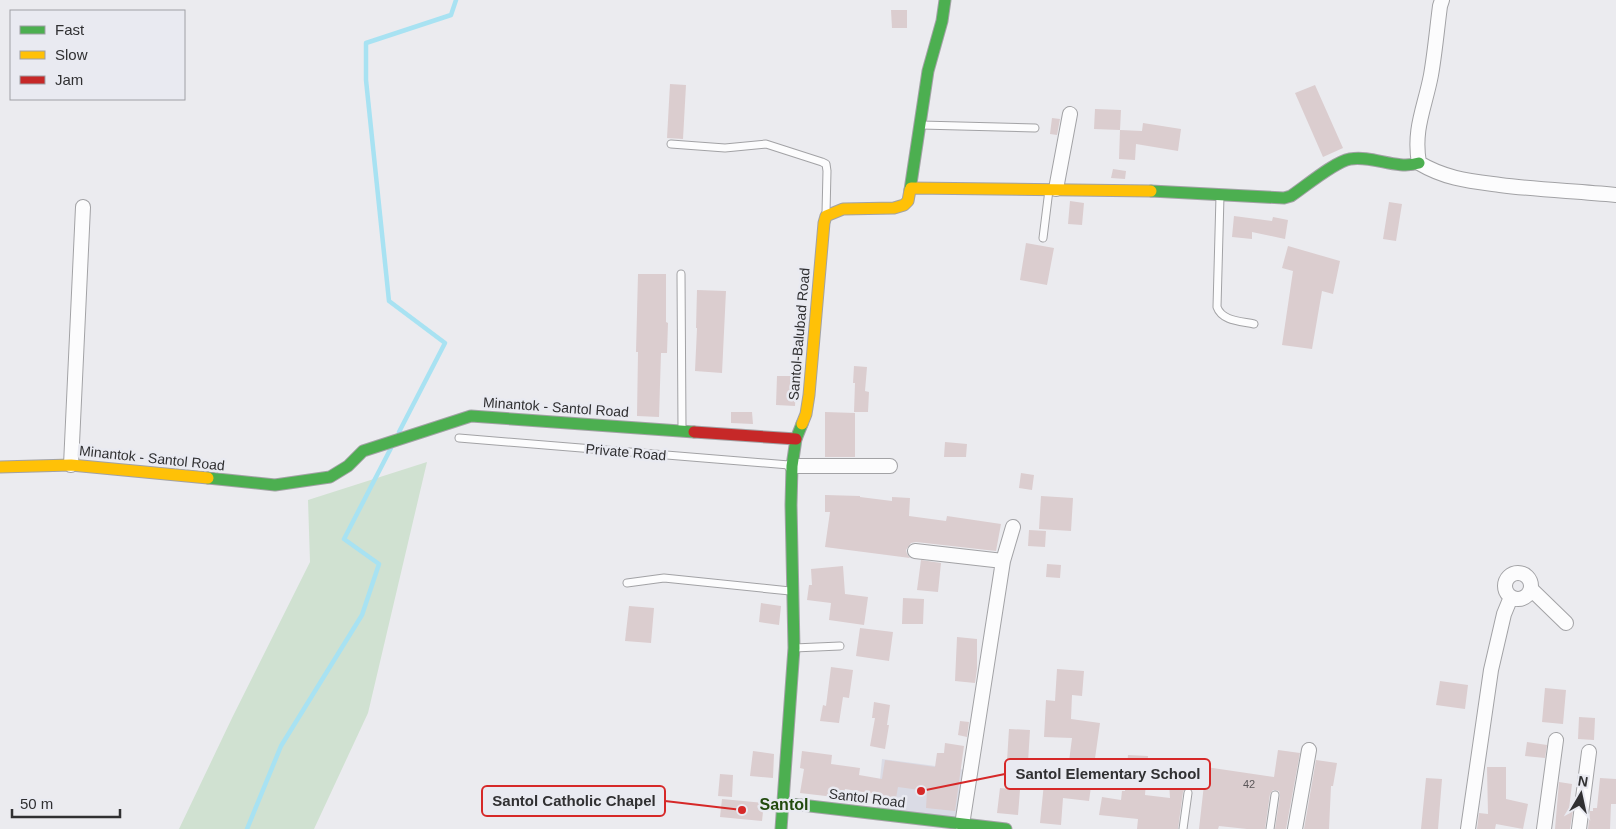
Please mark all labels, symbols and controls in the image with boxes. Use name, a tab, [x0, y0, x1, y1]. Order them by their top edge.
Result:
legend	[10, 10, 185, 100]
text: Fast	[55, 21, 85, 38]
text: Slow	[55, 46, 88, 63]
text: Jam	[55, 71, 83, 88]
street label: Santol-Balubad Road	[785, 267, 813, 401]
street label: Minantok - Santol Road	[482, 394, 630, 420]
street label: Private Road	[585, 441, 667, 463]
street label: Minantok - Santol Road	[78, 442, 226, 474]
callout: Santol Elementary School	[1005, 759, 1210, 789]
text: Santol Elementary School	[1015, 765, 1201, 782]
north arrow	[1556, 769, 1606, 819]
text: N	[1577, 772, 1589, 790]
house number: 42	[1243, 778, 1255, 790]
street label: Santol Road	[828, 785, 906, 811]
scale bar	[12, 786, 120, 818]
callout: Santol Catholic Chapel	[482, 786, 665, 816]
text: Santol Catholic Chapel	[492, 792, 656, 809]
text: 50 m	[20, 795, 53, 812]
district label: Santol	[760, 796, 808, 813]

